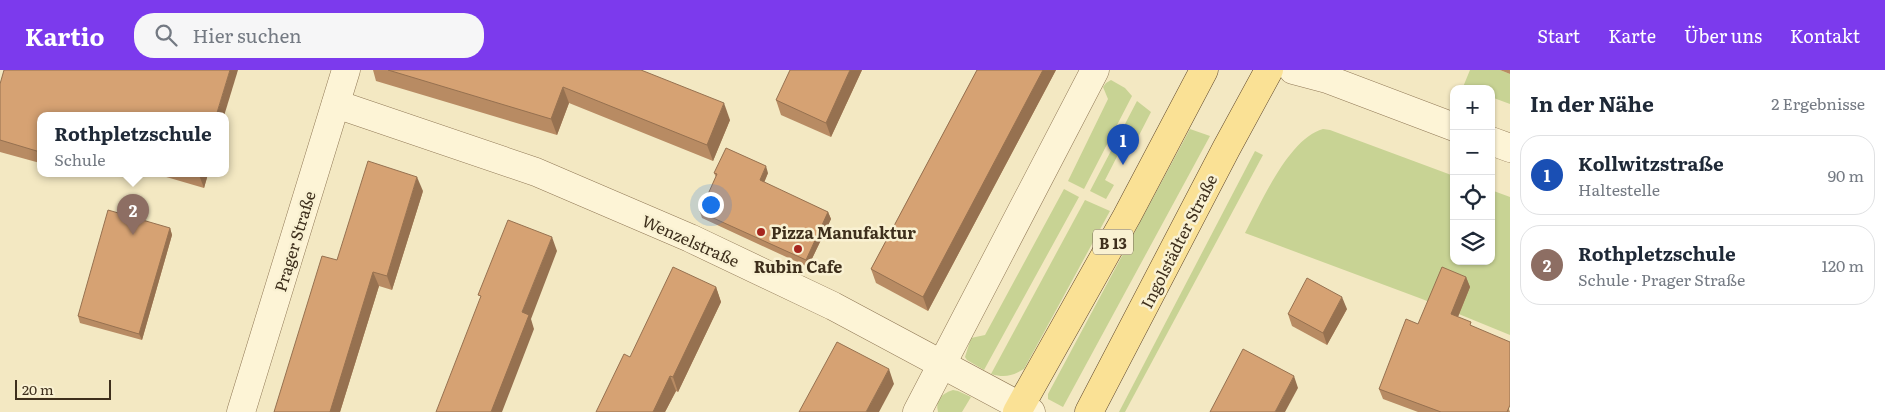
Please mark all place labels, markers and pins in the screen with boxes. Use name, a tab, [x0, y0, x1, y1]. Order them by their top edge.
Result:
pin: 1	[1107, 124, 1139, 165]
pin: 2	[117, 194, 149, 235]
place label: Pizza Manufaktur	[771, 220, 916, 244]
marker: Pizza Manufaktur	[755, 226, 767, 238]
marker: Rubin Cafe	[792, 243, 804, 255]
place label: Rubin Cafe	[754, 254, 842, 278]

